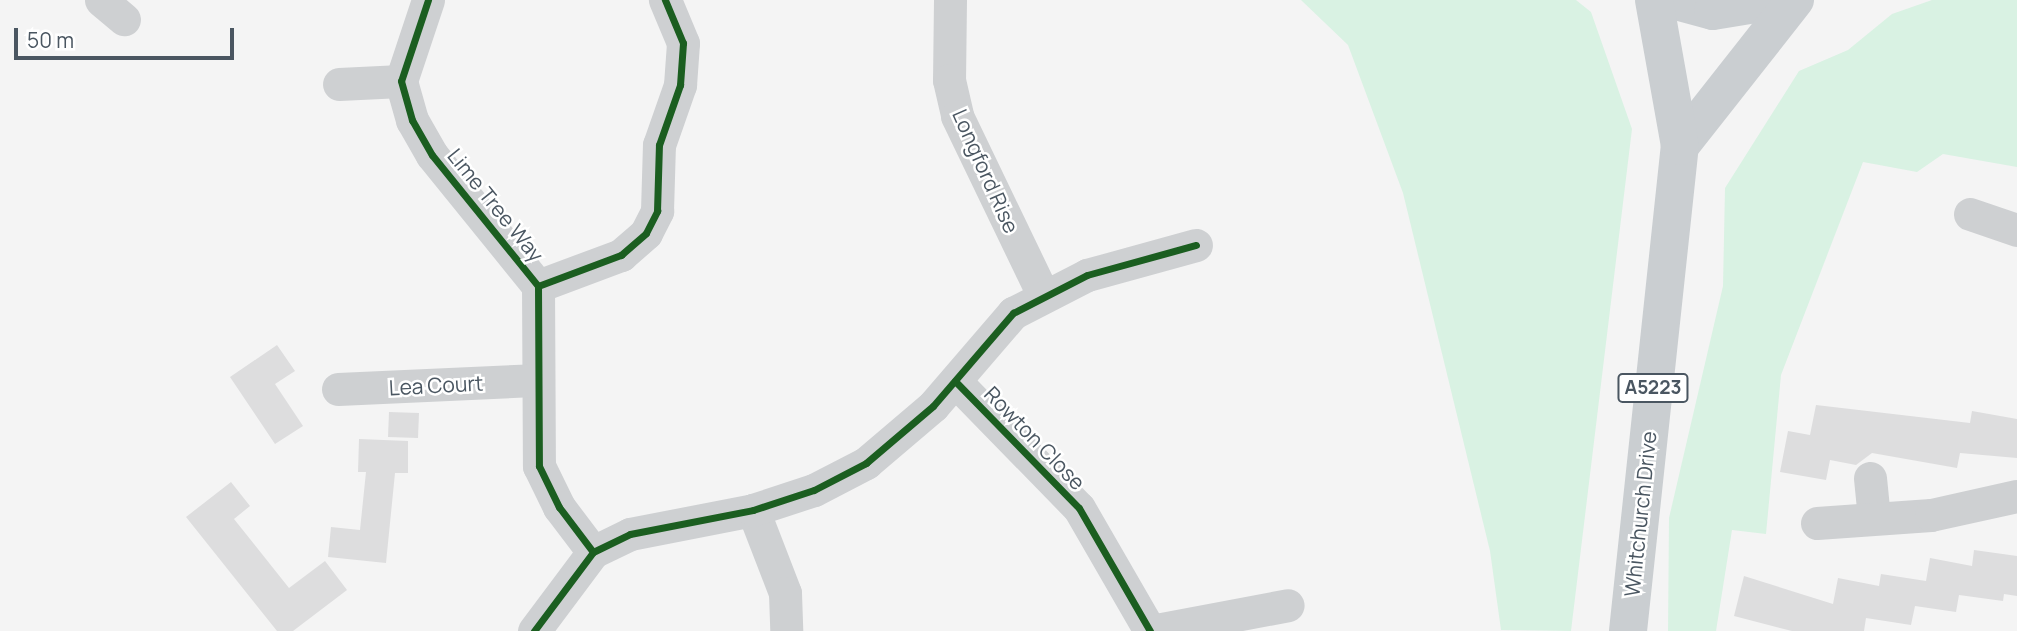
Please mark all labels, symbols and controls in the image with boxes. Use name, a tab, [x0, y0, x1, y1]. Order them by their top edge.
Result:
scale bar	[18, 14, 238, 58]
text: 50 m	[27, 26, 74, 54]
street label: Longford Rise	[947, 105, 1025, 237]
street label: Lime Tree Way	[443, 143, 549, 267]
street label: Lea Court	[388, 370, 484, 400]
road number: A5223	[1616, 372, 1690, 404]
street label: Rowton Close	[979, 381, 1091, 495]
street label: Whitchurch Drive	[1619, 430, 1661, 598]

